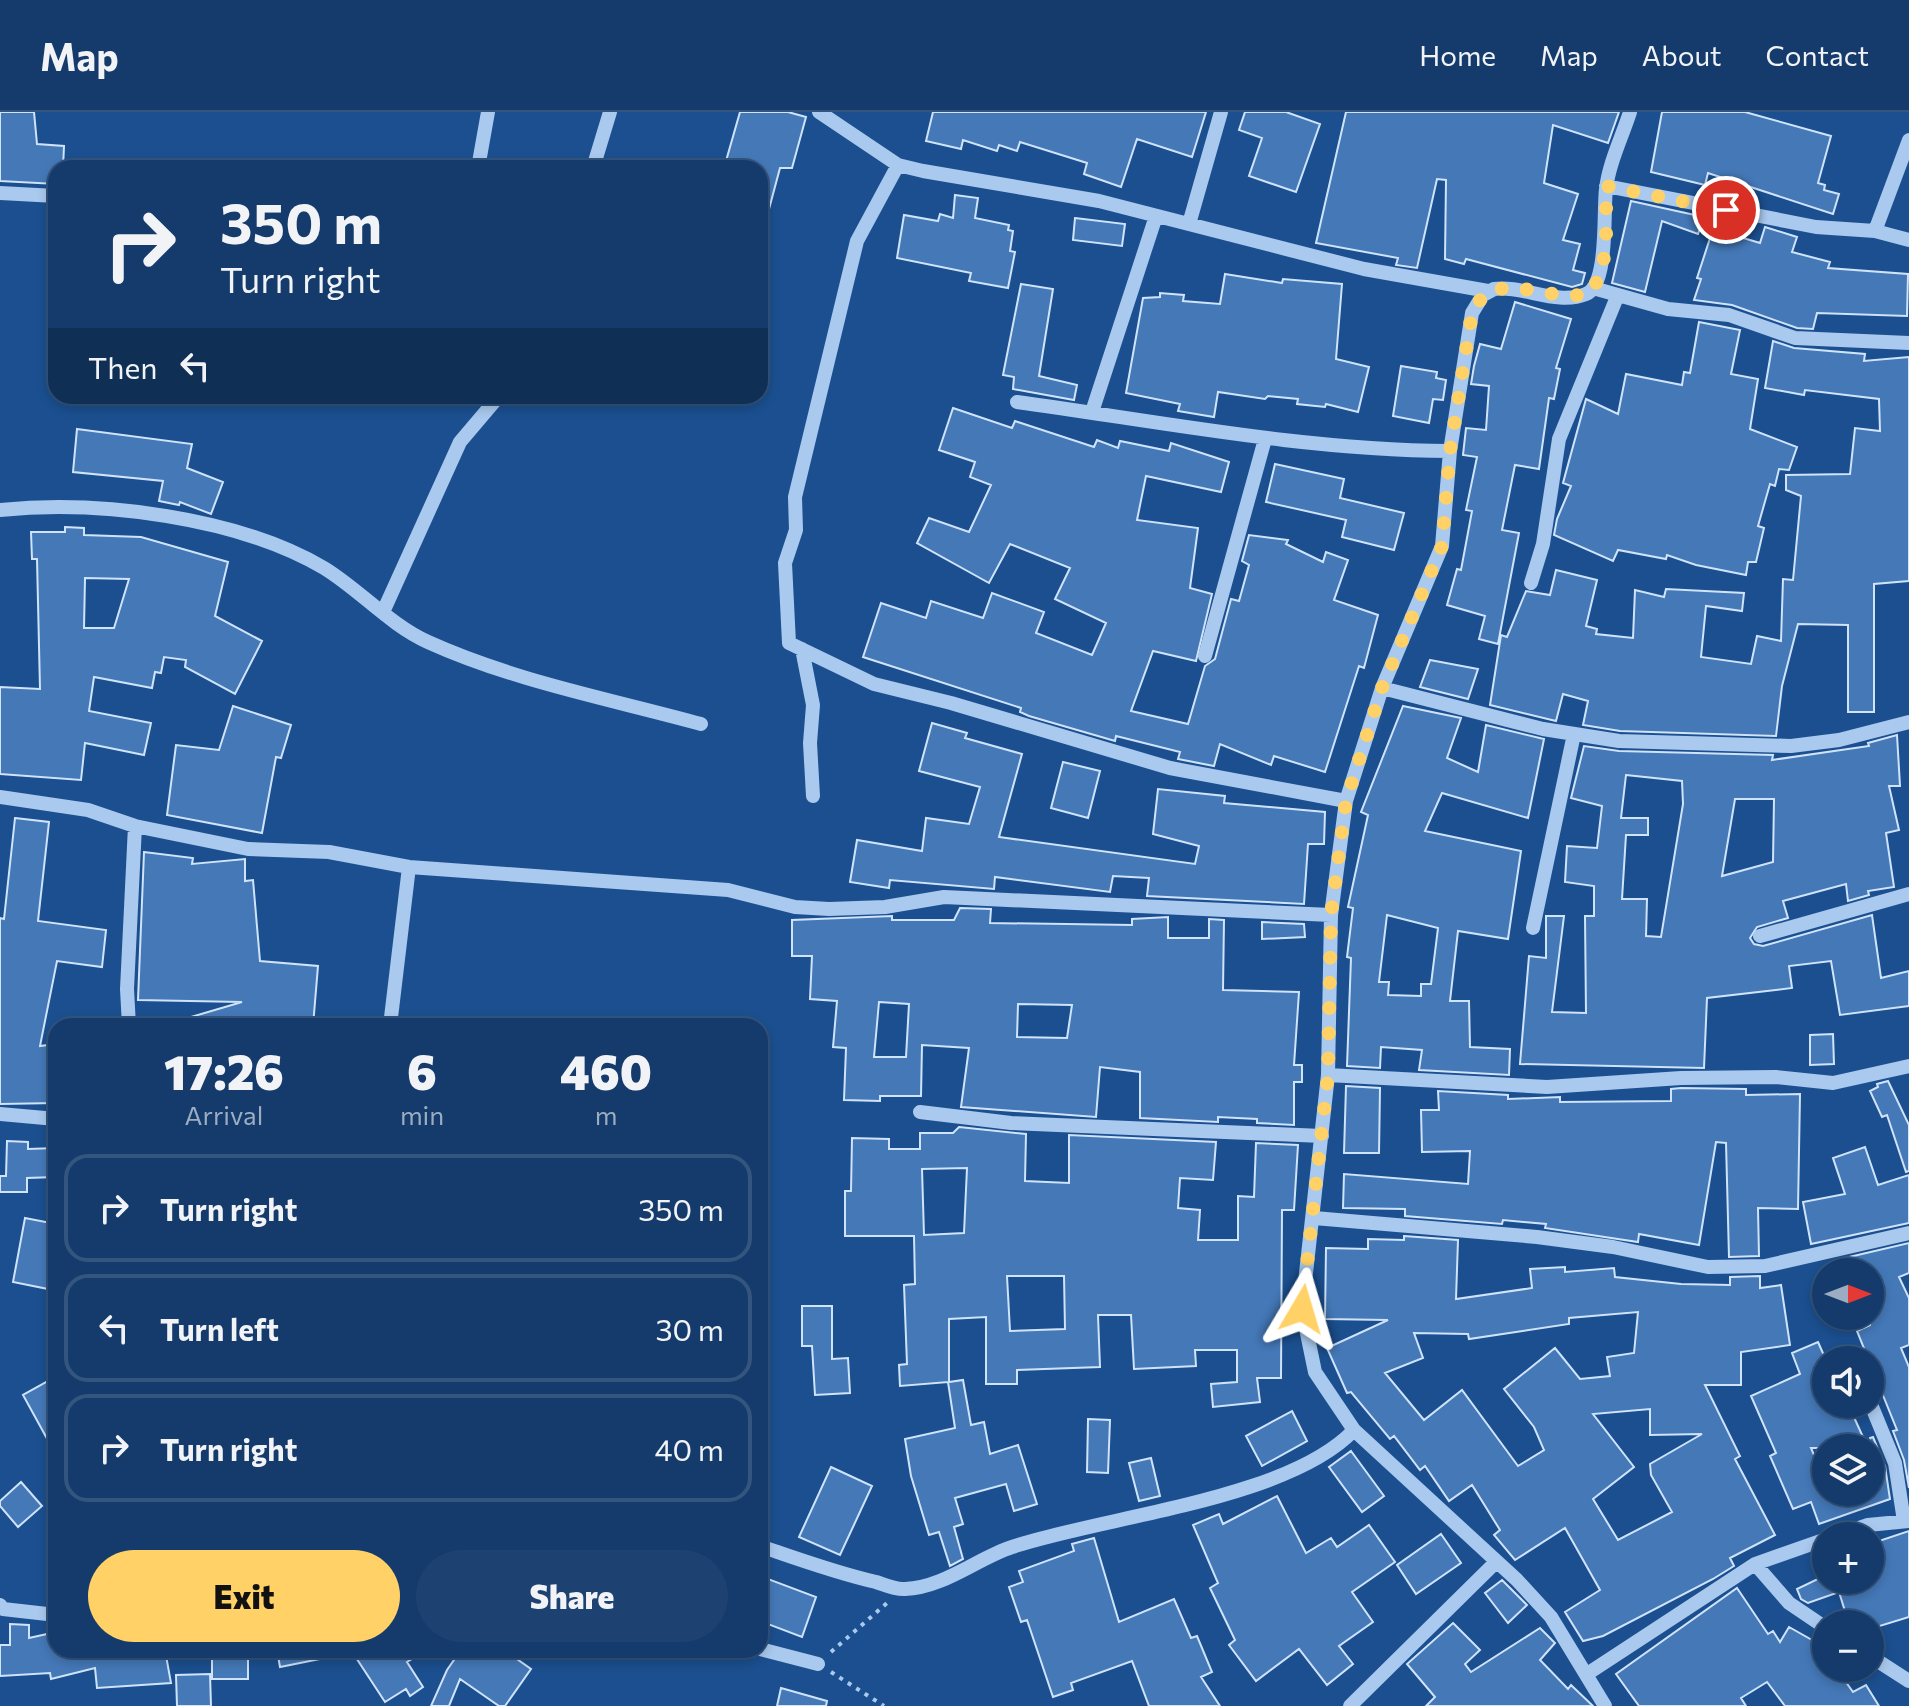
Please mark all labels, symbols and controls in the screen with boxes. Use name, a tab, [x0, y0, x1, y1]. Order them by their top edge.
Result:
text: Map	[40, 32, 119, 79]
text: Home	[1419, 38, 1496, 72]
text: Map	[1540, 38, 1598, 72]
text: About	[1642, 38, 1722, 72]
text: Contact	[1766, 38, 1869, 72]
pin	[1692, 176, 1760, 244]
text: 350 m	[220, 187, 382, 256]
icon: arrive	[1704, 188, 1748, 232]
icon: right	[88, 192, 192, 296]
text: Turn right	[220, 256, 381, 300]
icon: left	[173, 344, 217, 388]
text: Then	[88, 348, 157, 385]
text: 17:26	[164, 1041, 284, 1100]
text: 6	[407, 1041, 437, 1100]
text: 460	[560, 1041, 652, 1100]
text: Arrival	[185, 1099, 263, 1130]
text: min	[400, 1099, 444, 1130]
text: m	[595, 1099, 617, 1130]
icon: right	[92, 1186, 136, 1230]
text: Turn right	[160, 1190, 297, 1227]
text: 350 m	[638, 1190, 724, 1227]
north arrow	[1812, 1258, 1884, 1330]
map controls	[1812, 1258, 1884, 1682]
position arrow	[1260, 1267, 1344, 1351]
icon: left	[92, 1306, 136, 1350]
text: Turn left	[160, 1310, 279, 1347]
text: 30 m	[655, 1310, 724, 1347]
button: sound	[1812, 1346, 1884, 1418]
icon: right	[92, 1426, 136, 1470]
text: Turn right	[160, 1430, 297, 1467]
text: 40 m	[655, 1430, 724, 1467]
button: layers	[1812, 1434, 1884, 1506]
button: +	[1812, 1522, 1884, 1594]
button: Exit	[88, 1550, 400, 1642]
button: Share	[416, 1550, 728, 1642]
button: −	[1812, 1610, 1884, 1682]

